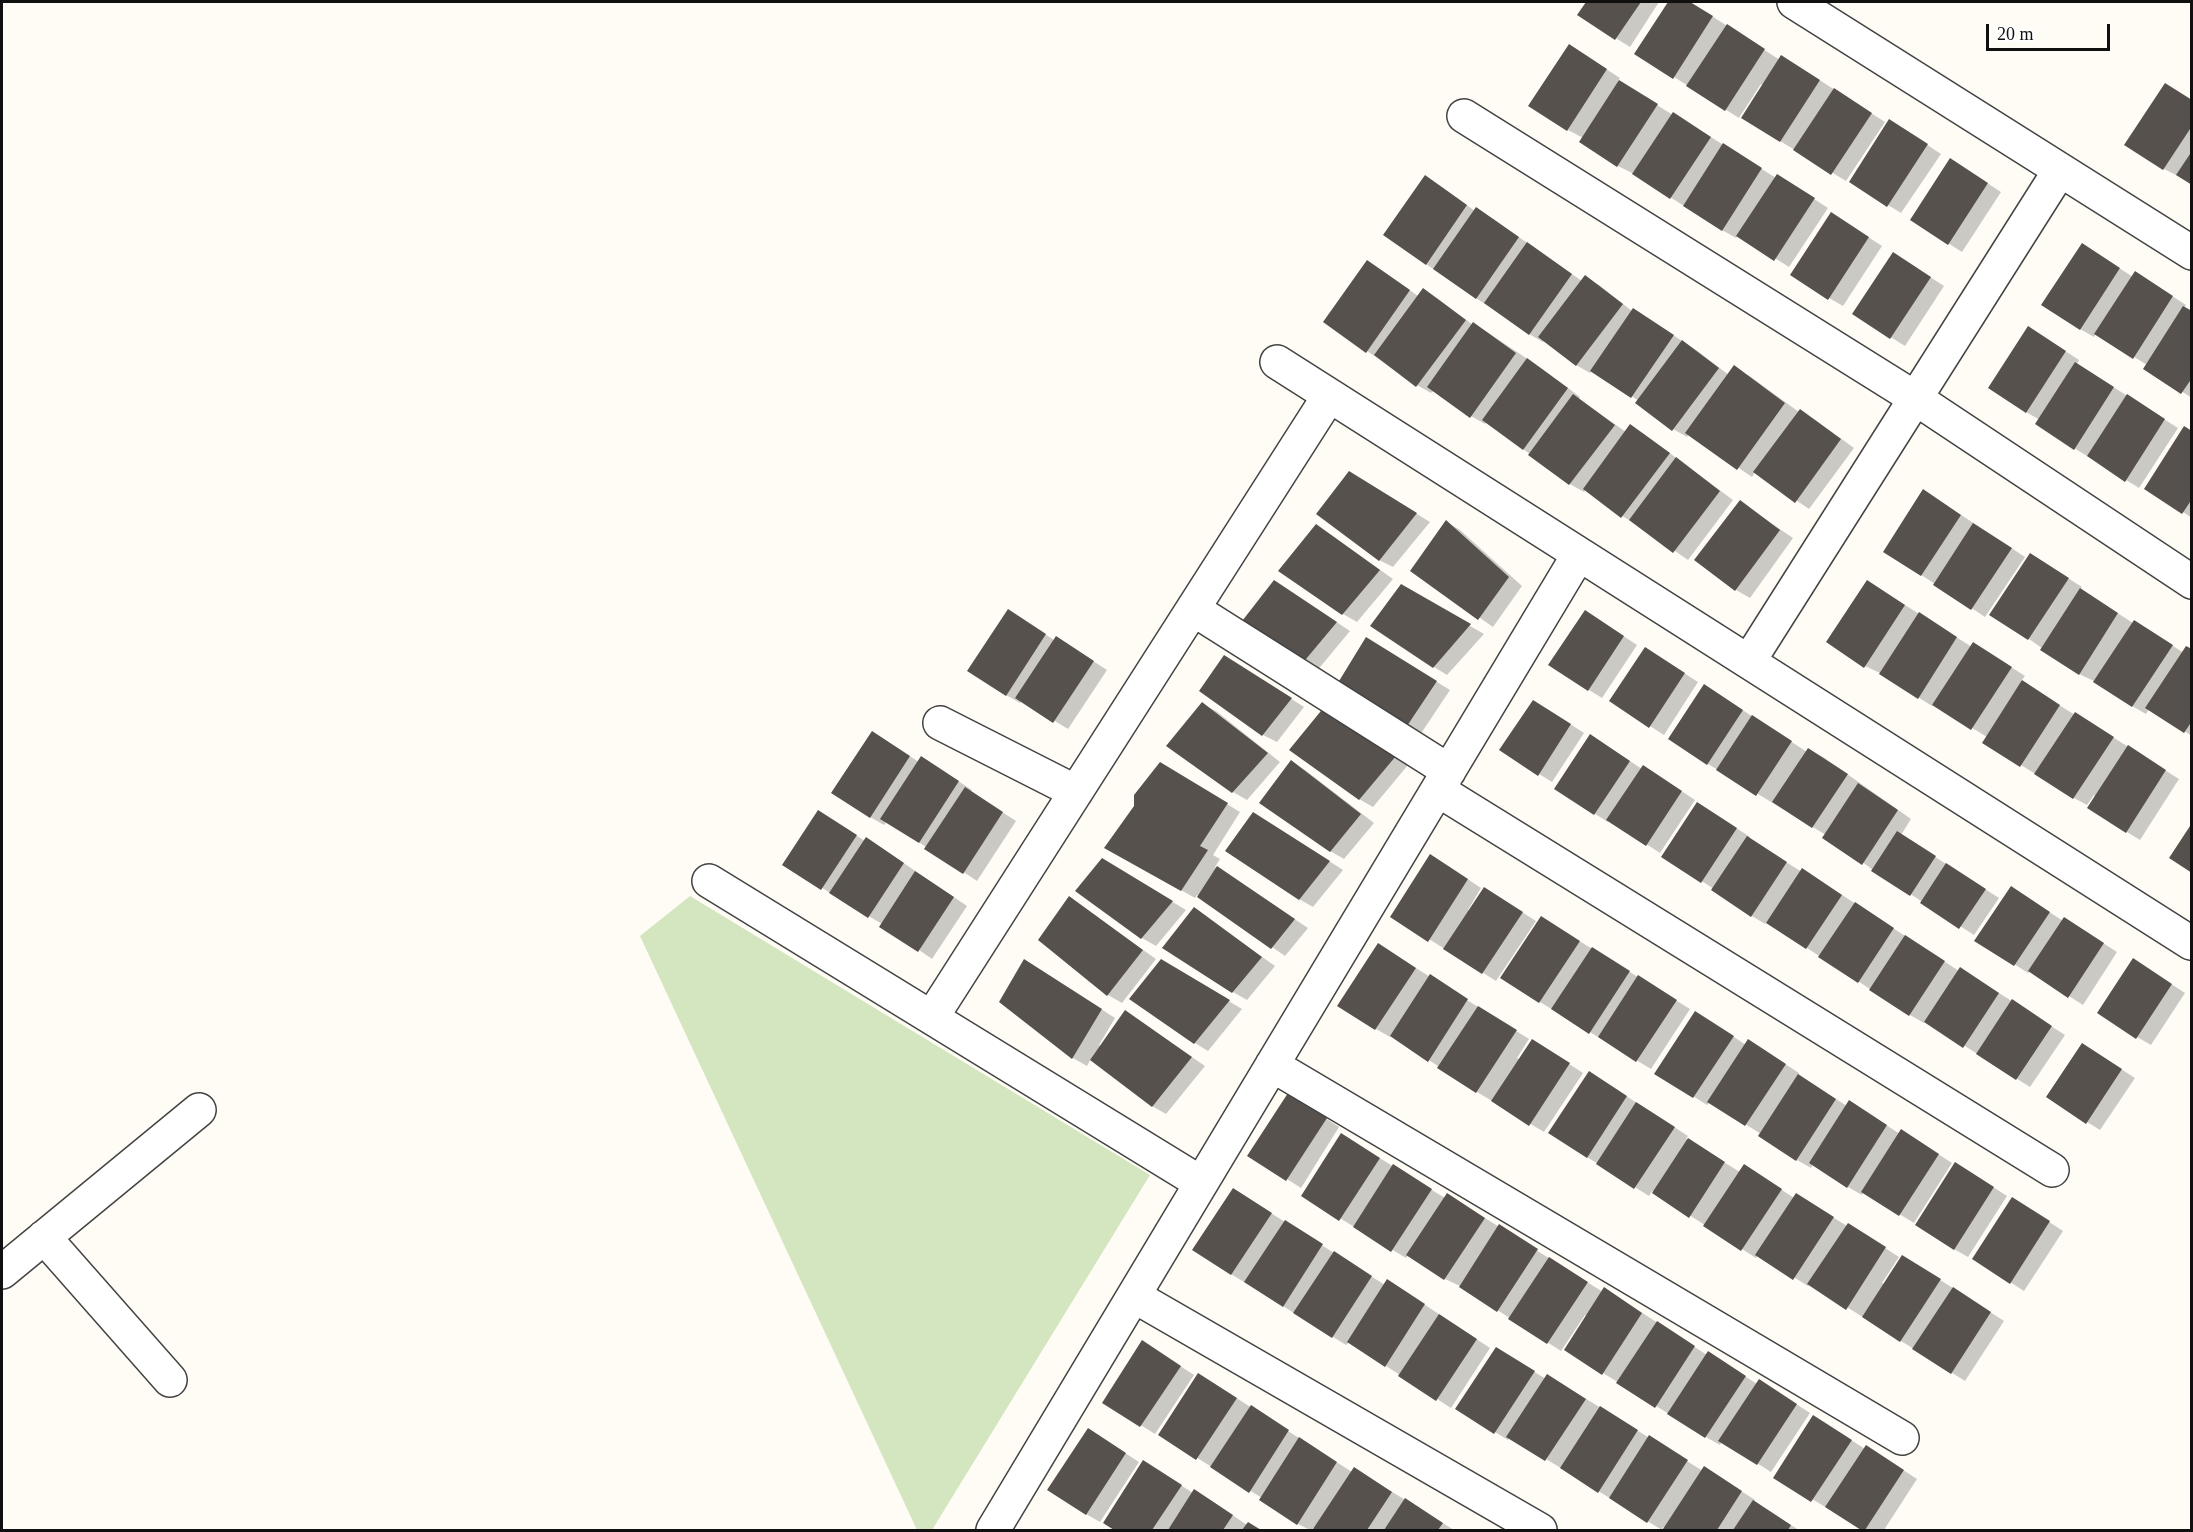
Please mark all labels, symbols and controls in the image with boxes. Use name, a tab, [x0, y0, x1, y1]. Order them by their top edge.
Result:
scale bar	[1989, 12, 2114, 50]
text: 20 m	[1997, 24, 2034, 44]

